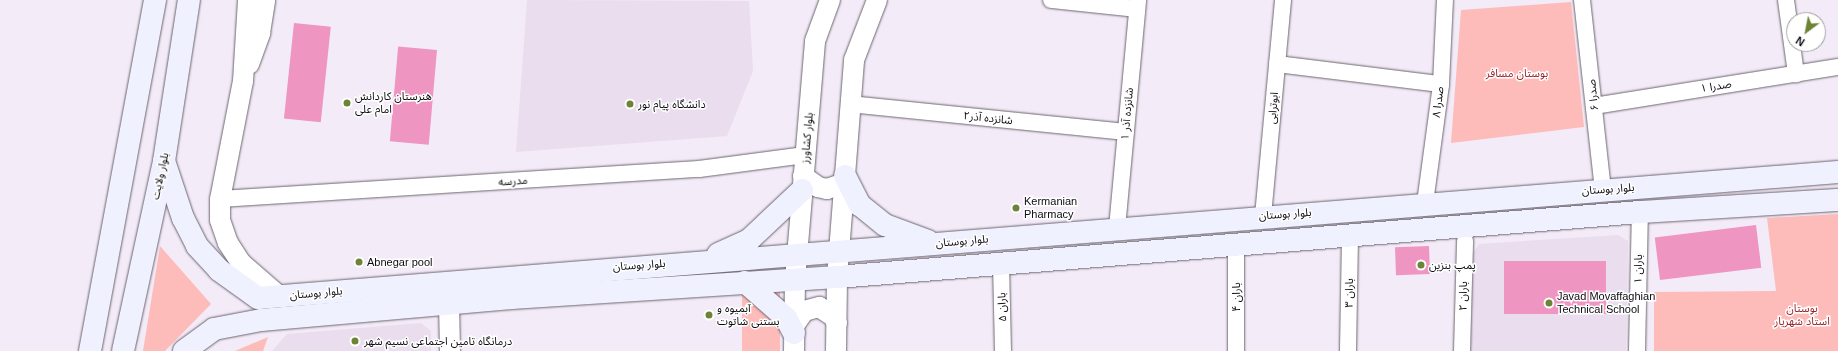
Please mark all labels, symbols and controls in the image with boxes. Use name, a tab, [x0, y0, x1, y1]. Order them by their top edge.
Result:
north arrow	[1786, 12, 1826, 52]
text: N	[1794, 34, 1807, 49]
park label: بوستان مسافر	[1486, 66, 1548, 80]
street label: صدرا ۱	[1699, 77, 1733, 95]
street label: صدرا ۶	[1585, 79, 1601, 111]
street label: صدرا ۸	[1430, 86, 1446, 118]
street label: شانزده آذر ۱	[1118, 87, 1136, 141]
place label: هنرستان کاردانش امام علی	[355, 90, 432, 116]
street label: ابوترابی	[1265, 92, 1281, 124]
place label: دانشگاه پیام نور	[638, 97, 706, 111]
marker: هنرستان کاردانش امام علی	[342, 98, 352, 108]
marker: دانشگاه پیام نور	[625, 99, 635, 109]
street label: شانزده آذر۲	[963, 109, 1013, 127]
street label: بلوار کشاورز	[798, 112, 816, 164]
street label: بلوار ولایت	[149, 151, 171, 201]
street label: مدرسه	[498, 173, 528, 189]
street label: بلوار بوستان	[1581, 181, 1635, 197]
place label: Kermanian Pharmacy	[1024, 195, 1077, 221]
marker: Kermanian Pharmacy	[1011, 203, 1021, 213]
street label: بلوار بوستان	[1258, 206, 1312, 222]
street label: بلوار بوستان	[935, 232, 989, 250]
street label: باران ۱	[1631, 254, 1645, 284]
place label: Abnegar pool	[367, 255, 432, 269]
marker: Abnegar pool	[354, 257, 364, 267]
street label: بلوار بوستان	[612, 257, 666, 273]
place label: پمپ بنزین	[1429, 258, 1476, 272]
marker: پمپ بنزین	[1416, 260, 1426, 270]
street label: باران ۳	[1342, 278, 1356, 308]
street label: باران ۲	[1456, 281, 1470, 311]
street label: باران ۴	[1229, 282, 1243, 312]
street label: بلوار بوستان	[289, 284, 343, 302]
place label: Javad Movaffaghian Technical School	[1557, 290, 1655, 316]
street label: باران ۵	[995, 292, 1009, 322]
marker: Javad Movaffaghian Technical School	[1544, 298, 1554, 308]
place label: آبمیوه و بستنی شاتوت	[717, 302, 780, 328]
park label: بوستان استاد شهریار	[1774, 302, 1830, 328]
marker: آبمیوه و بستنی شاتوت	[704, 310, 714, 320]
place label: درمانگاه تامین اجتماعی نسیم شهر	[364, 334, 512, 348]
marker: درمانگاه تامین اجتماعی نسیم شهر	[349, 335, 361, 347]

